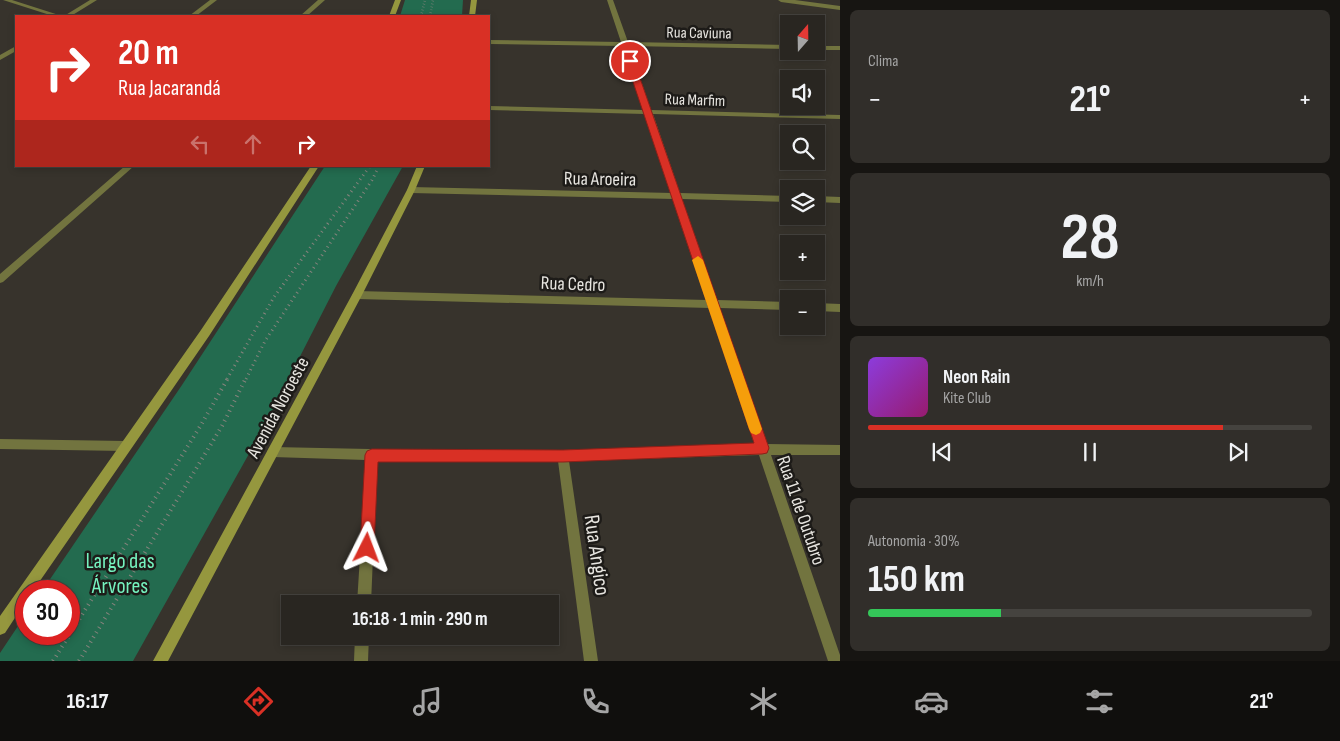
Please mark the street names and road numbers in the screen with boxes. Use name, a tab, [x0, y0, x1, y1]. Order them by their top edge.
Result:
street label: Rua Caviuna	[666, 23, 732, 44]
street label: Rua Marfim	[664, 90, 726, 111]
street label: Rua Aroeira	[564, 167, 636, 192]
street label: Rua Cedro	[540, 272, 606, 297]
street label: Avenida Noroeste	[242, 353, 315, 463]
street label: Rua 11 de Outubro	[771, 453, 830, 568]
street label: Rua Angico	[577, 513, 616, 597]

